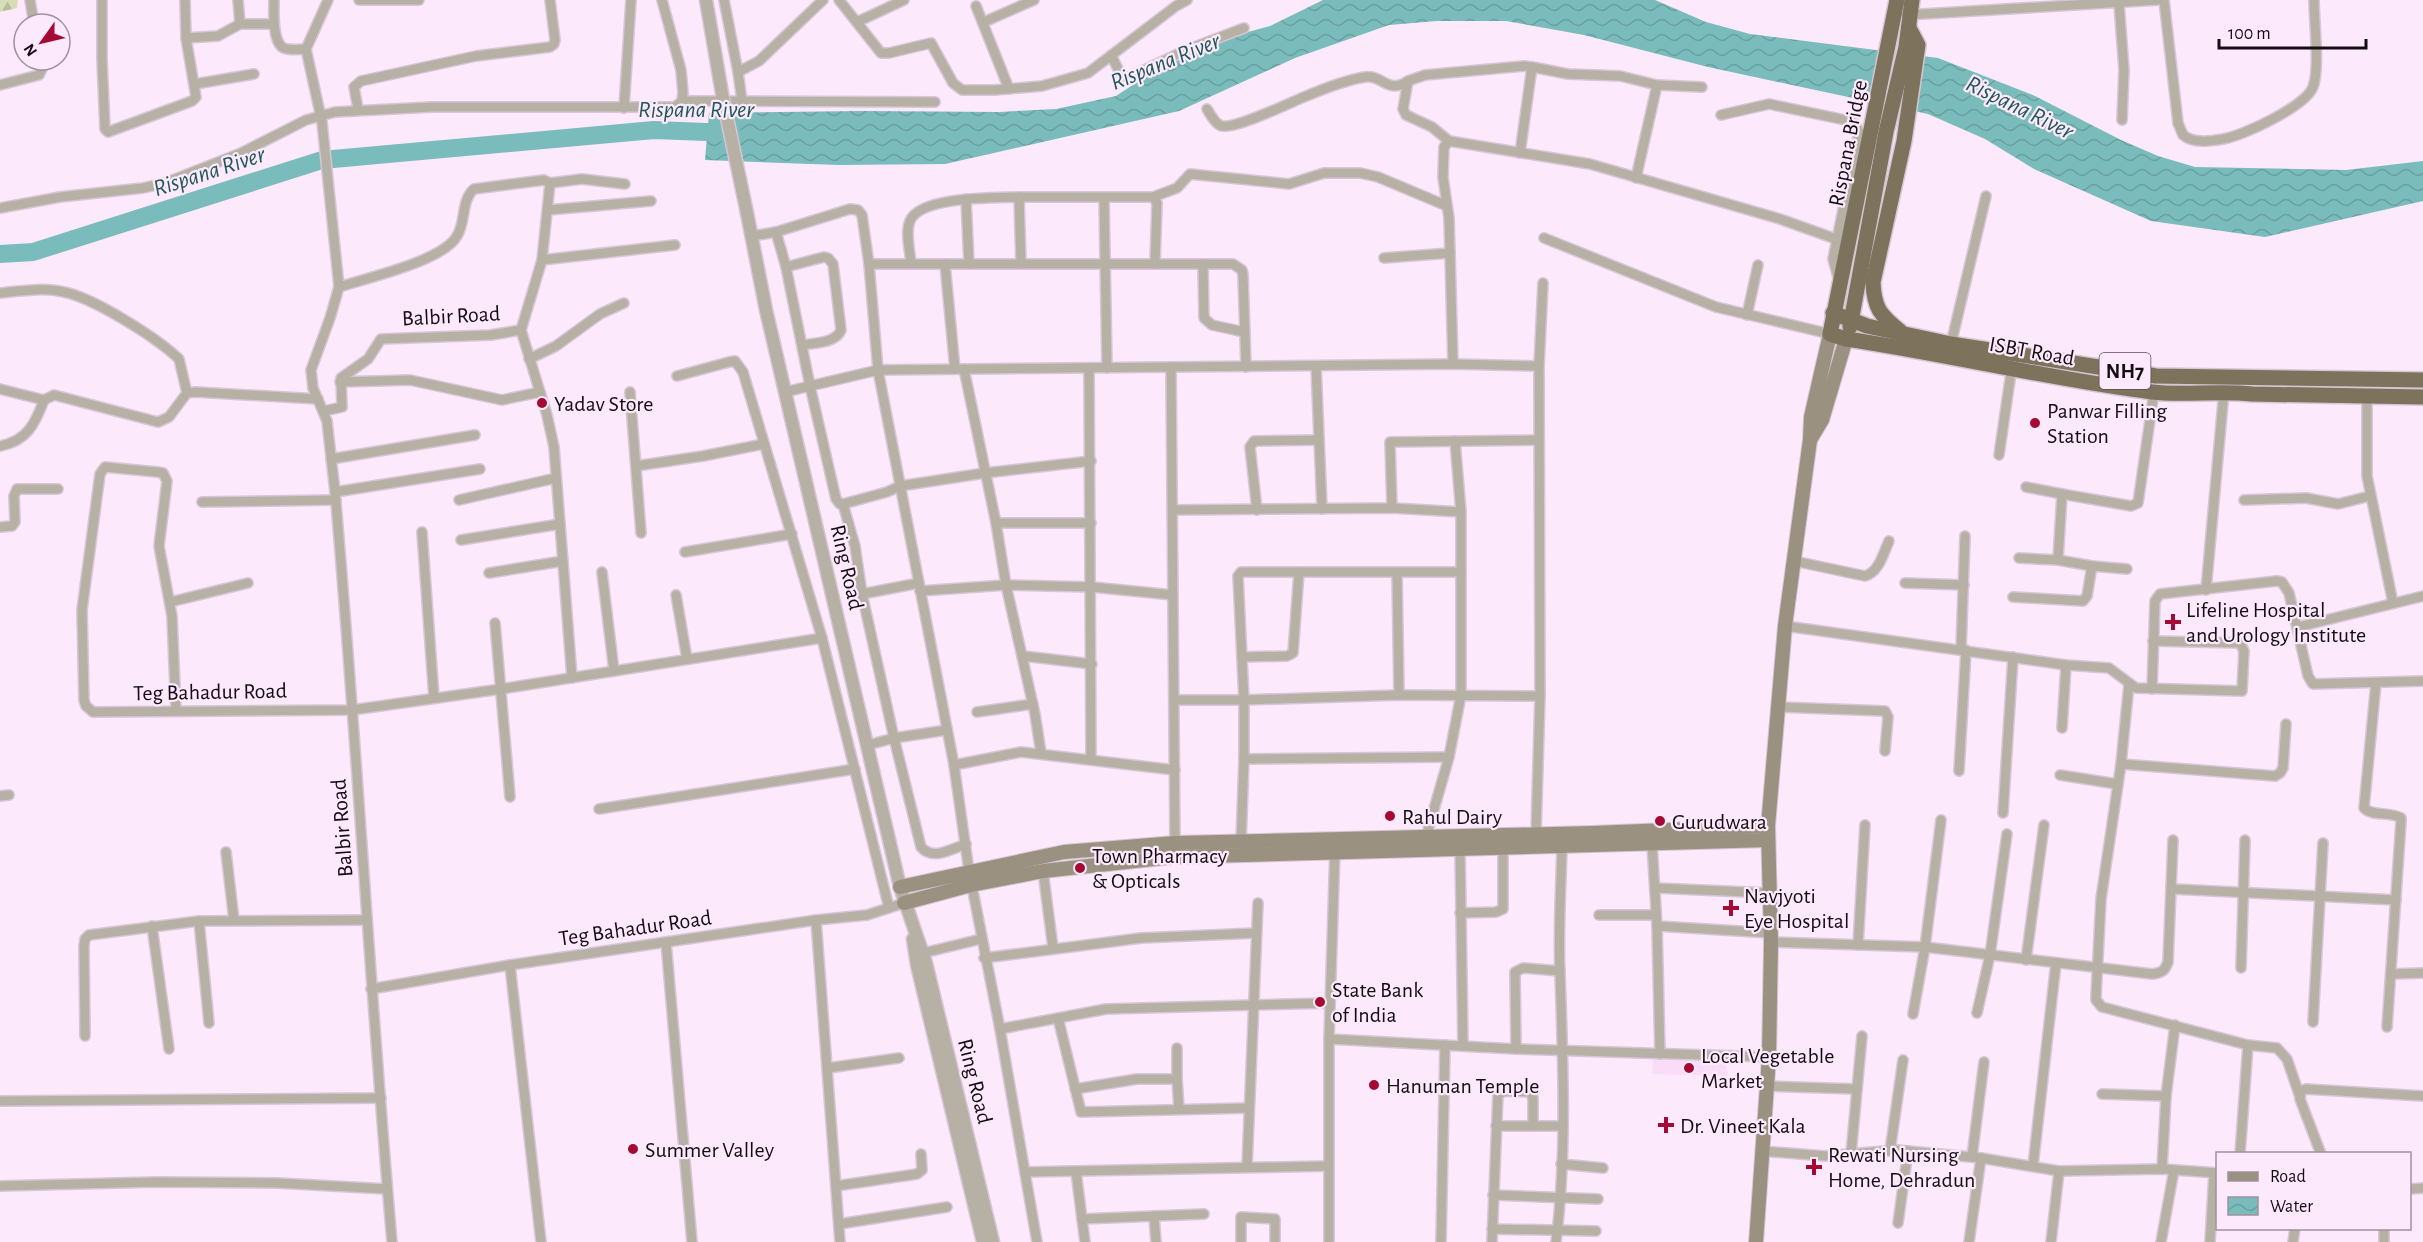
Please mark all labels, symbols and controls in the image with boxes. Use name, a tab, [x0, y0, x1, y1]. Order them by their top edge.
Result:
north arrow	[12, 12, 72, 72]
scale bar	[2219, 12, 2366, 50]
text: 100 m	[2228, 25, 2271, 43]
water label: Rispana River	[1107, 29, 1225, 95]
text: N	[21, 41, 40, 59]
water label: Rispana River	[1962, 72, 2078, 145]
street label: Rispana Bridge	[1825, 78, 1871, 208]
water label: Rispana River	[638, 98, 755, 122]
water label: Rispana River	[150, 142, 269, 201]
street label: Balbir Road	[401, 302, 501, 330]
street label: ISBT Road	[1987, 333, 2076, 369]
road number: NH7	[2100, 353, 2150, 389]
place label: Yadav Store	[554, 393, 653, 415]
marker: Yadav Store	[535, 396, 549, 410]
place label: Panwar Filling Station	[2047, 400, 2167, 447]
marker: Panwar Filling Station	[2028, 416, 2042, 430]
street label: Ring Road	[827, 522, 868, 612]
place label: Lifeline Hospital and Urology Institute	[2186, 599, 2366, 646]
marker: Lifeline Hospital and Urology Institute	[2164, 613, 2182, 631]
street label: Teg Bahadur Road	[133, 680, 287, 704]
street label: Balbir Road	[328, 778, 356, 878]
place label: Rahul Dairy	[1402, 806, 1503, 828]
marker: Rahul Dairy	[1383, 809, 1397, 823]
place label: Gurudwara	[1672, 811, 1767, 833]
marker: Gurudwara	[1653, 814, 1667, 828]
place label: Town Pharmacy & Opticals	[1092, 845, 1228, 892]
marker: Town Pharmacy & Opticals	[1073, 861, 1087, 875]
place label: Navjyoti Eye Hospital	[1744, 885, 1849, 932]
marker: Navjyoti Eye Hospital	[1722, 899, 1740, 917]
street label: Teg Bahadur Road	[557, 906, 713, 950]
place label: State Bank of India	[1332, 979, 1423, 1026]
marker: State Bank of India	[1313, 995, 1327, 1009]
street label: Ring Road	[954, 1036, 996, 1126]
place label: Local Vegetable Market	[1701, 1045, 1834, 1092]
marker: Local Vegetable Market	[1682, 1061, 1696, 1075]
place label: Hanuman Temple	[1386, 1075, 1539, 1097]
marker: Hanuman Temple	[1367, 1078, 1381, 1092]
place label: Dr. Vineet Kala	[1680, 1115, 1806, 1137]
marker: Dr. Vineet Kala	[1657, 1116, 1675, 1134]
place label: Summer Valley	[645, 1139, 775, 1161]
marker: Summer Valley	[626, 1142, 640, 1156]
place label: Rewati Nursing Home, Dehradun	[1828, 1144, 1975, 1191]
legend	[2216, 1152, 2411, 1230]
marker: Rewati Nursing Home, Dehradun	[1805, 1158, 1823, 1176]
text: Road	[2270, 1168, 2306, 1186]
text: Water	[2270, 1198, 2313, 1216]

